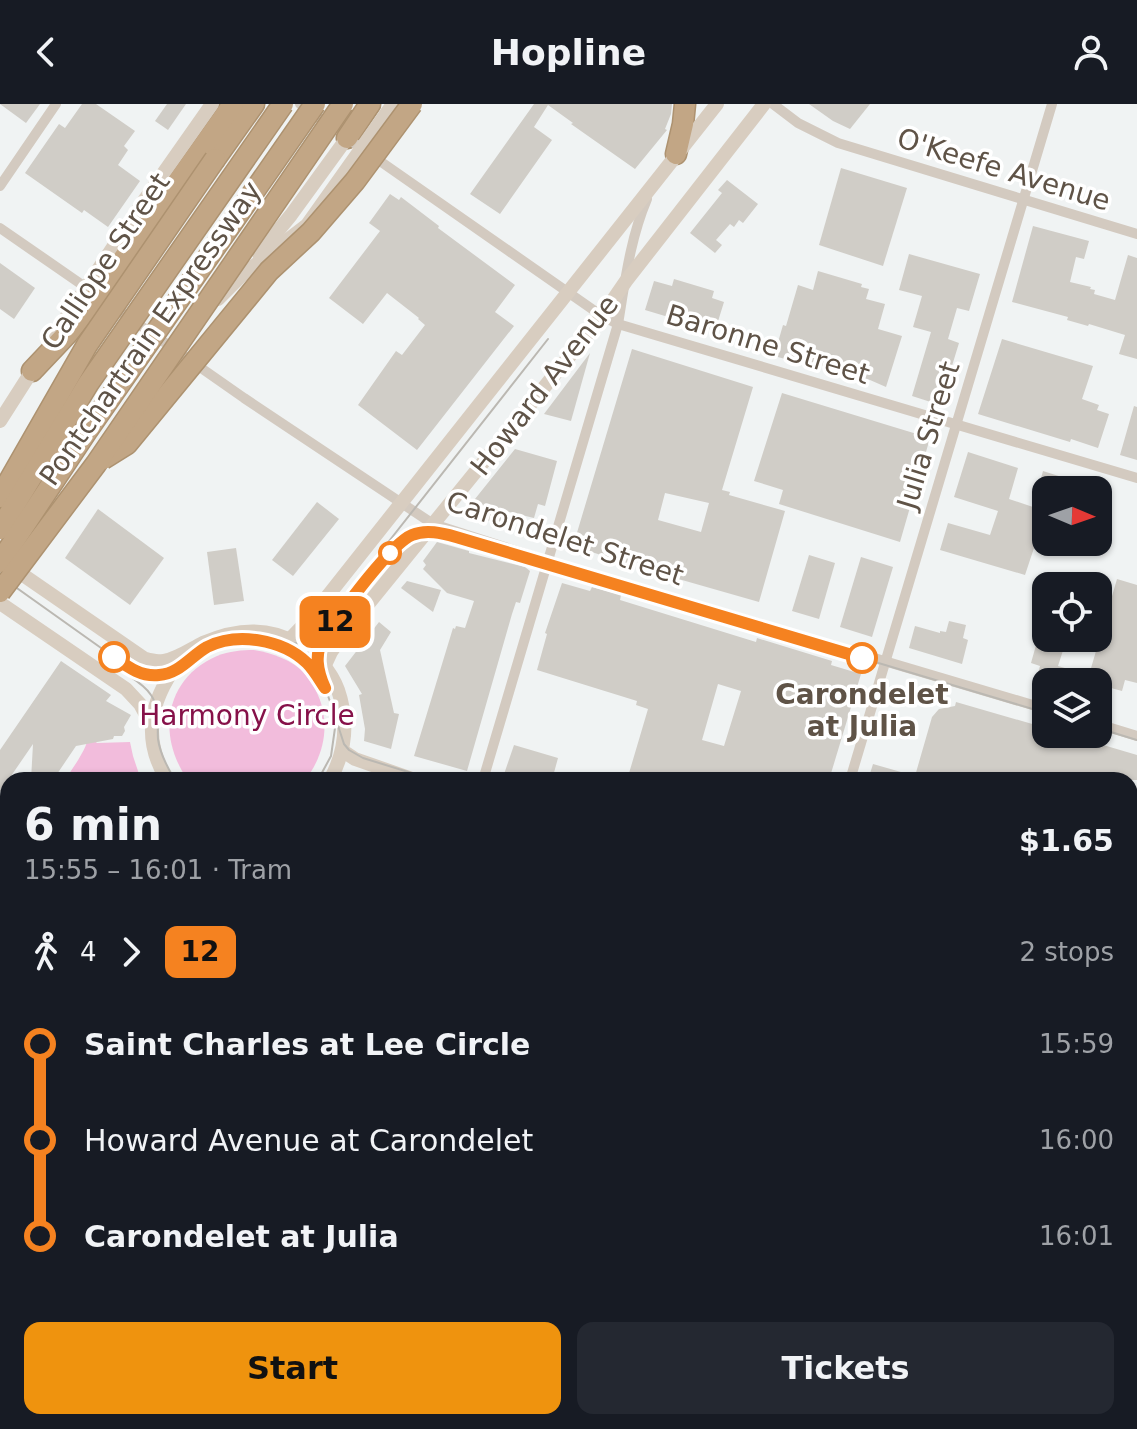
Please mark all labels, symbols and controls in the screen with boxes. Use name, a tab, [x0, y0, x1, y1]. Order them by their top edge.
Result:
icon: back	[24, 30, 68, 74]
icon: person	[1069, 30, 1113, 74]
text: Hopline	[491, 32, 646, 73]
street label: O'Keefe Avenue	[893, 121, 1114, 218]
street label: Calliope Street	[34, 167, 177, 356]
street label: Pontchartrain Expressway	[33, 175, 268, 492]
street label: Howard Avenue	[464, 288, 625, 482]
street label: Baronne Street	[662, 298, 874, 391]
street label: Julia Street	[890, 357, 967, 515]
north arrow	[1032, 476, 1112, 556]
map controls	[1032, 476, 1112, 748]
street label: Carondelet Street	[442, 485, 688, 592]
unlabelled marker	[379, 542, 401, 564]
button: locate	[1032, 572, 1112, 652]
line badge: 12	[299, 596, 371, 648]
text: 12	[316, 605, 354, 638]
unlabelled marker	[99, 642, 129, 672]
marker: Carondelet at Julia	[847, 643, 877, 673]
button: layers	[1032, 668, 1112, 748]
place label: Carondelet at Julia	[775, 678, 949, 743]
park label: Harmony Circle	[139, 699, 355, 732]
text: 6 min	[24, 799, 162, 850]
text: $1.65	[1019, 823, 1114, 858]
text: 15:55 – 16:01 · Tram	[24, 855, 292, 885]
icon: walk	[24, 930, 68, 974]
icon: forward	[109, 930, 153, 974]
text: 12	[181, 935, 220, 968]
text: 4	[80, 937, 97, 967]
text: 2 stops	[1019, 937, 1114, 967]
text: Saint Charles at Lee Circle	[84, 1027, 530, 1062]
text: 15:59	[1039, 1029, 1114, 1059]
text: Howard Avenue at Carondelet	[84, 1123, 533, 1158]
text: 16:00	[1039, 1125, 1114, 1155]
text: Carondelet at Julia	[84, 1219, 399, 1254]
text: 16:01	[1039, 1221, 1114, 1251]
button: Start	[24, 1322, 561, 1414]
button: Tickets	[577, 1322, 1114, 1414]

